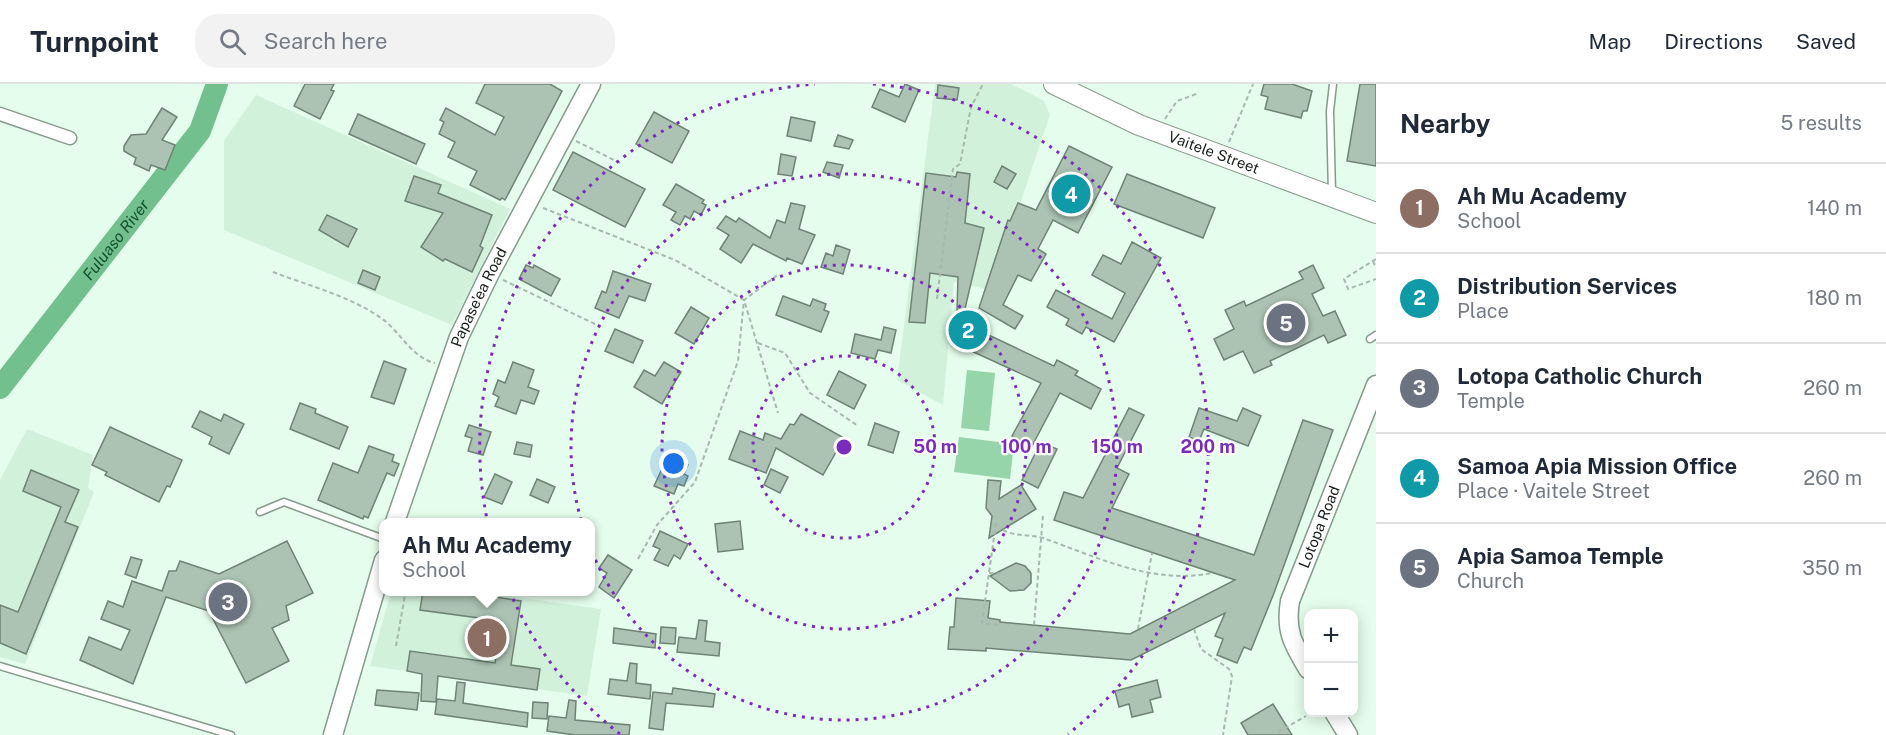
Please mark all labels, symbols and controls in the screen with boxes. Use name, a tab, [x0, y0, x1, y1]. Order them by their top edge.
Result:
search box	[195, 14, 615, 68]
text: Turnpoint	[30, 25, 159, 58]
icon: search	[216, 25, 249, 58]
text: Search here	[264, 28, 387, 54]
text: Map	[1589, 29, 1631, 54]
text: Directions	[1664, 29, 1763, 54]
text: Saved	[1796, 29, 1856, 54]
text: Nearby	[1400, 108, 1490, 139]
text: 5 results	[1780, 111, 1862, 135]
street label: Vaitele Street	[1166, 128, 1262, 177]
pin: 4	[1052, 172, 1090, 216]
text: Ah Mu Academy	[1457, 183, 1627, 209]
water label: Fuluaso River	[79, 195, 154, 284]
text: 1	[1415, 196, 1424, 220]
text: 140 m	[1807, 196, 1862, 220]
text: School	[1457, 209, 1521, 233]
street label: Papase'ea Road	[447, 245, 510, 349]
text: Distribution Services	[1457, 273, 1677, 299]
text: 2	[1413, 286, 1426, 310]
text: 180 m	[1807, 286, 1862, 310]
text: Place	[1457, 299, 1509, 323]
pin: 5	[1266, 300, 1306, 346]
pin: 2	[948, 308, 988, 352]
text: Lotopa Catholic Church	[1457, 363, 1702, 389]
text: 3	[1413, 376, 1426, 400]
text: 260 m	[1803, 376, 1862, 400]
text: Temple	[1457, 389, 1525, 413]
text: 50 m	[913, 436, 957, 457]
text: 100 m	[1000, 436, 1052, 457]
text: 150 m	[1091, 436, 1143, 457]
text: 200 m	[1181, 436, 1235, 457]
centre of rings	[834, 437, 854, 457]
your location	[659, 449, 688, 478]
text: Samoa Apia Mission Office	[1457, 453, 1737, 479]
text: 4	[1413, 466, 1426, 490]
text: 260 m	[1803, 466, 1862, 490]
text: Place · Vaitele Street	[1457, 479, 1650, 503]
street label: Lotopa Road	[1295, 483, 1343, 570]
popup	[379, 518, 595, 596]
text: Ah Mu Academy	[402, 532, 572, 558]
text: Apia Samoa Temple	[1457, 543, 1664, 569]
text: 5	[1413, 556, 1426, 580]
text: 350 m	[1802, 556, 1862, 580]
text: School	[402, 558, 466, 582]
text: Church	[1457, 569, 1524, 593]
pin: 3	[208, 580, 248, 624]
map controls	[1304, 609, 1358, 717]
button: +	[1304, 609, 1358, 663]
pin: 1	[468, 616, 506, 660]
button: −	[1304, 663, 1358, 717]

